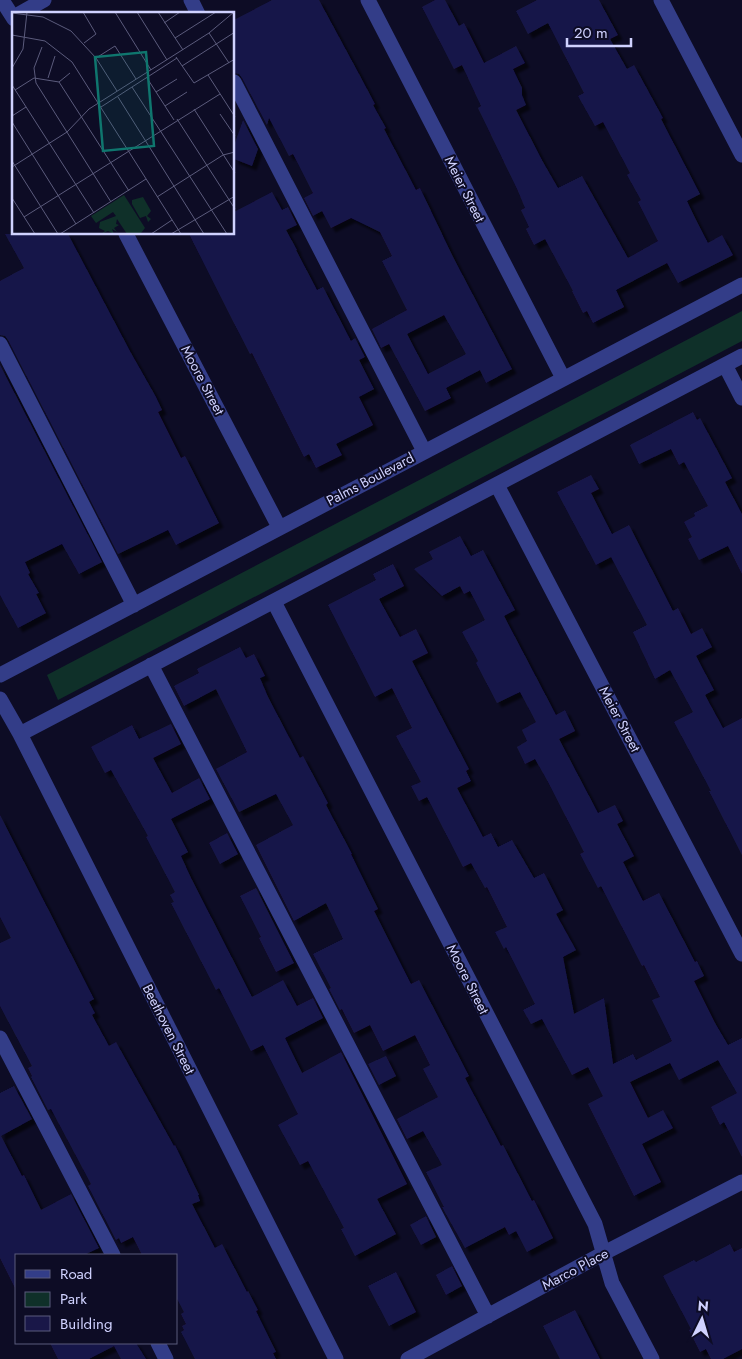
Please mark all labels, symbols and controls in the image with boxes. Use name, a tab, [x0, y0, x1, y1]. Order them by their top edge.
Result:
inset map	[12, 12, 235, 235]
scale bar	[567, 15, 631, 47]
text: 20 m	[574, 22, 608, 44]
street label: Meier Street	[440, 152, 490, 226]
street label: Moore Street	[176, 342, 230, 419]
street label: Palms Boulevard	[323, 447, 417, 511]
street label: Meier Street	[594, 683, 646, 756]
street label: Moore Street	[442, 941, 494, 1018]
street label: Beethoven Street	[138, 981, 201, 1078]
street label: Marco Place	[538, 1243, 612, 1295]
legend	[15, 1254, 178, 1344]
text: Road	[60, 1263, 92, 1285]
text: Park	[60, 1288, 87, 1310]
north arrow	[677, 1294, 727, 1344]
text: N	[697, 1296, 710, 1316]
text: Building	[60, 1313, 112, 1335]

